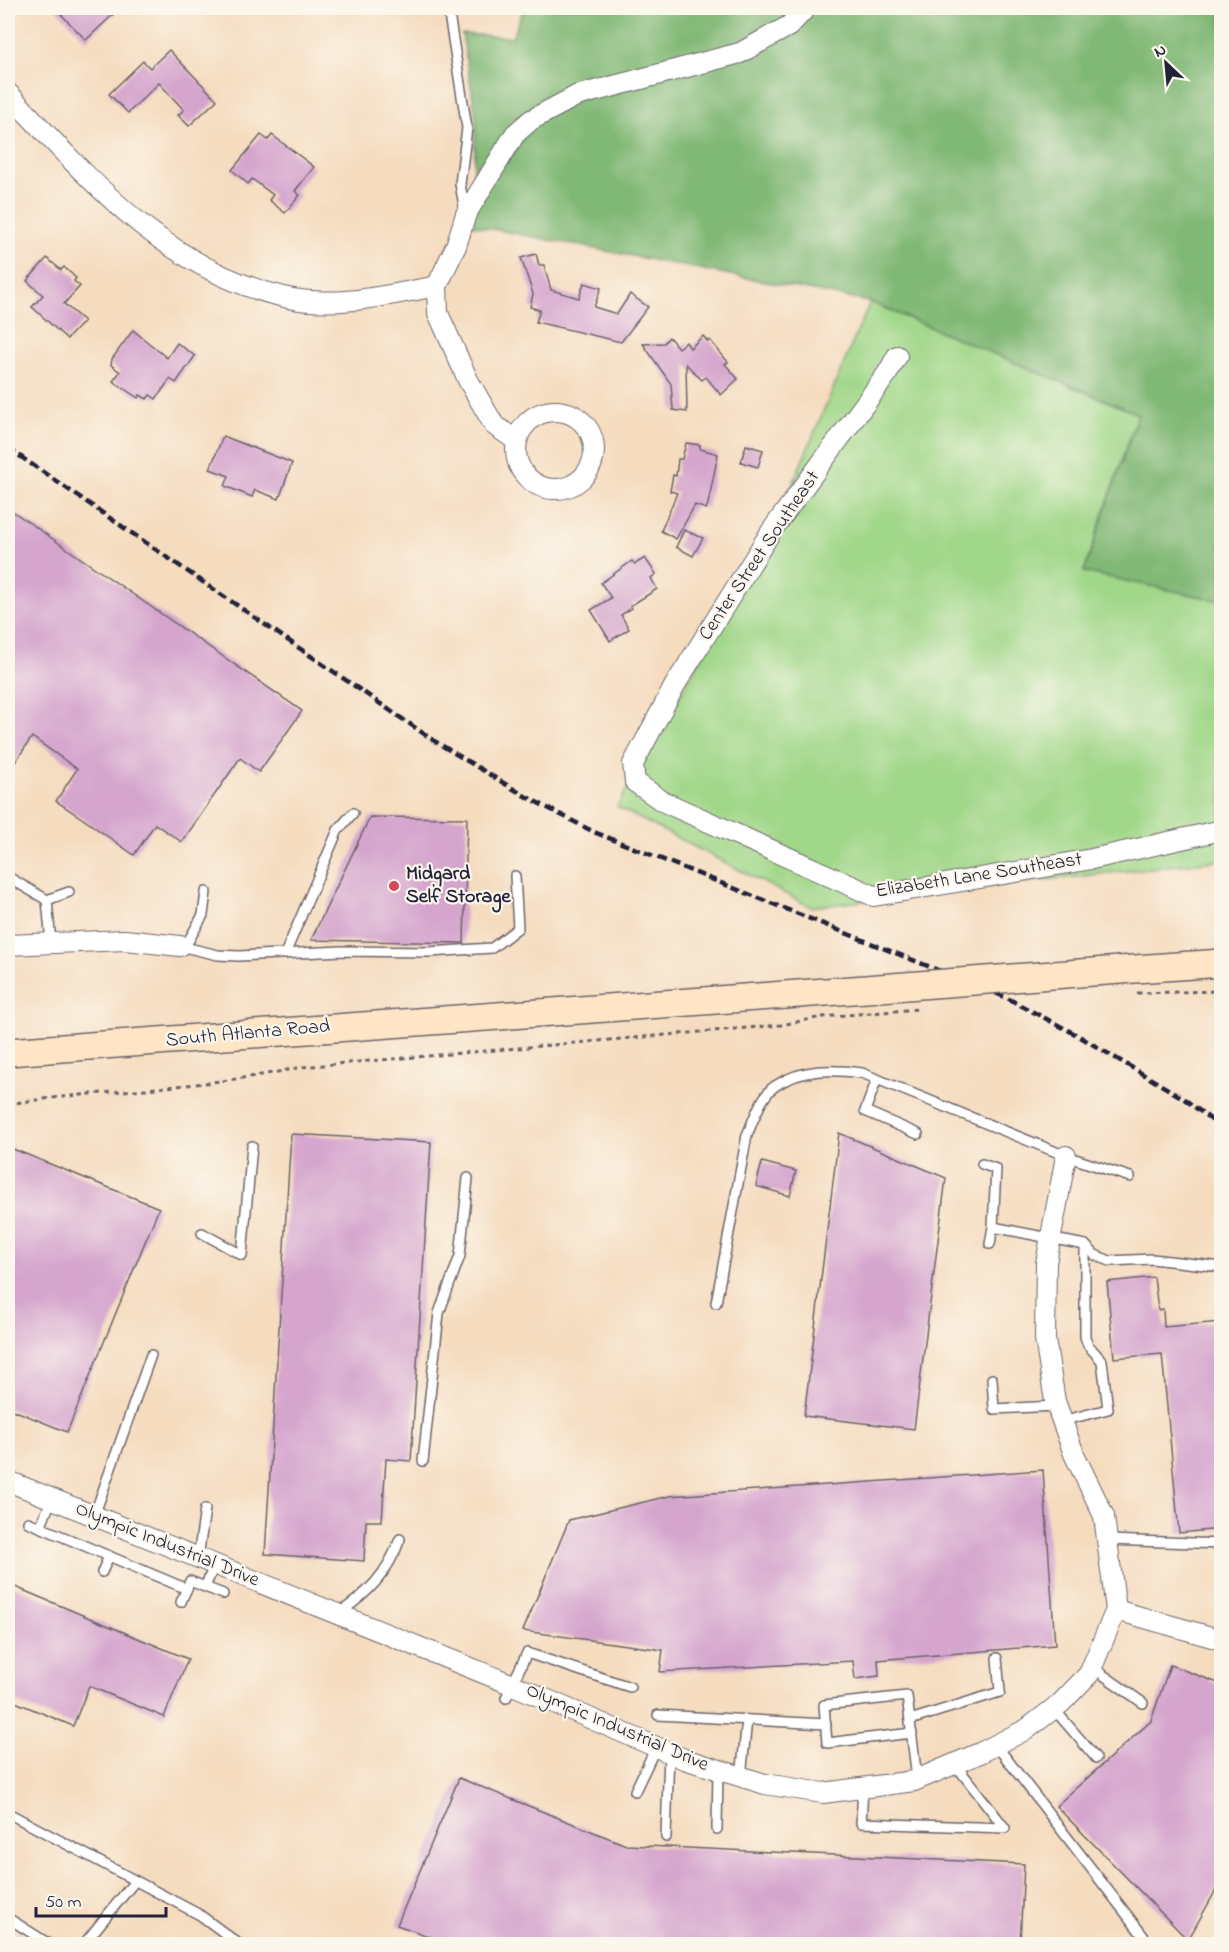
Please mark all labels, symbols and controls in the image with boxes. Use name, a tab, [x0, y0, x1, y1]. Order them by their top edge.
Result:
north arrow	[1136, 33, 1196, 93]
text: N	[1150, 38, 1171, 64]
street label: Center Street Southeast	[692, 465, 828, 647]
street label: Elizabeth Lane Southeast	[874, 845, 1085, 907]
place label: Midgard Self Storage	[406, 860, 511, 913]
marker: Midgard Self Storage	[387, 879, 401, 893]
street label: South Atlanta Road	[165, 1012, 331, 1056]
street label: Olympic Industrial Drive	[71, 1495, 263, 1595]
street label: Olympic Industrial Drive	[521, 1676, 713, 1780]
scale bar	[36, 1880, 166, 1918]
text: 50 m	[45, 1890, 82, 1916]

